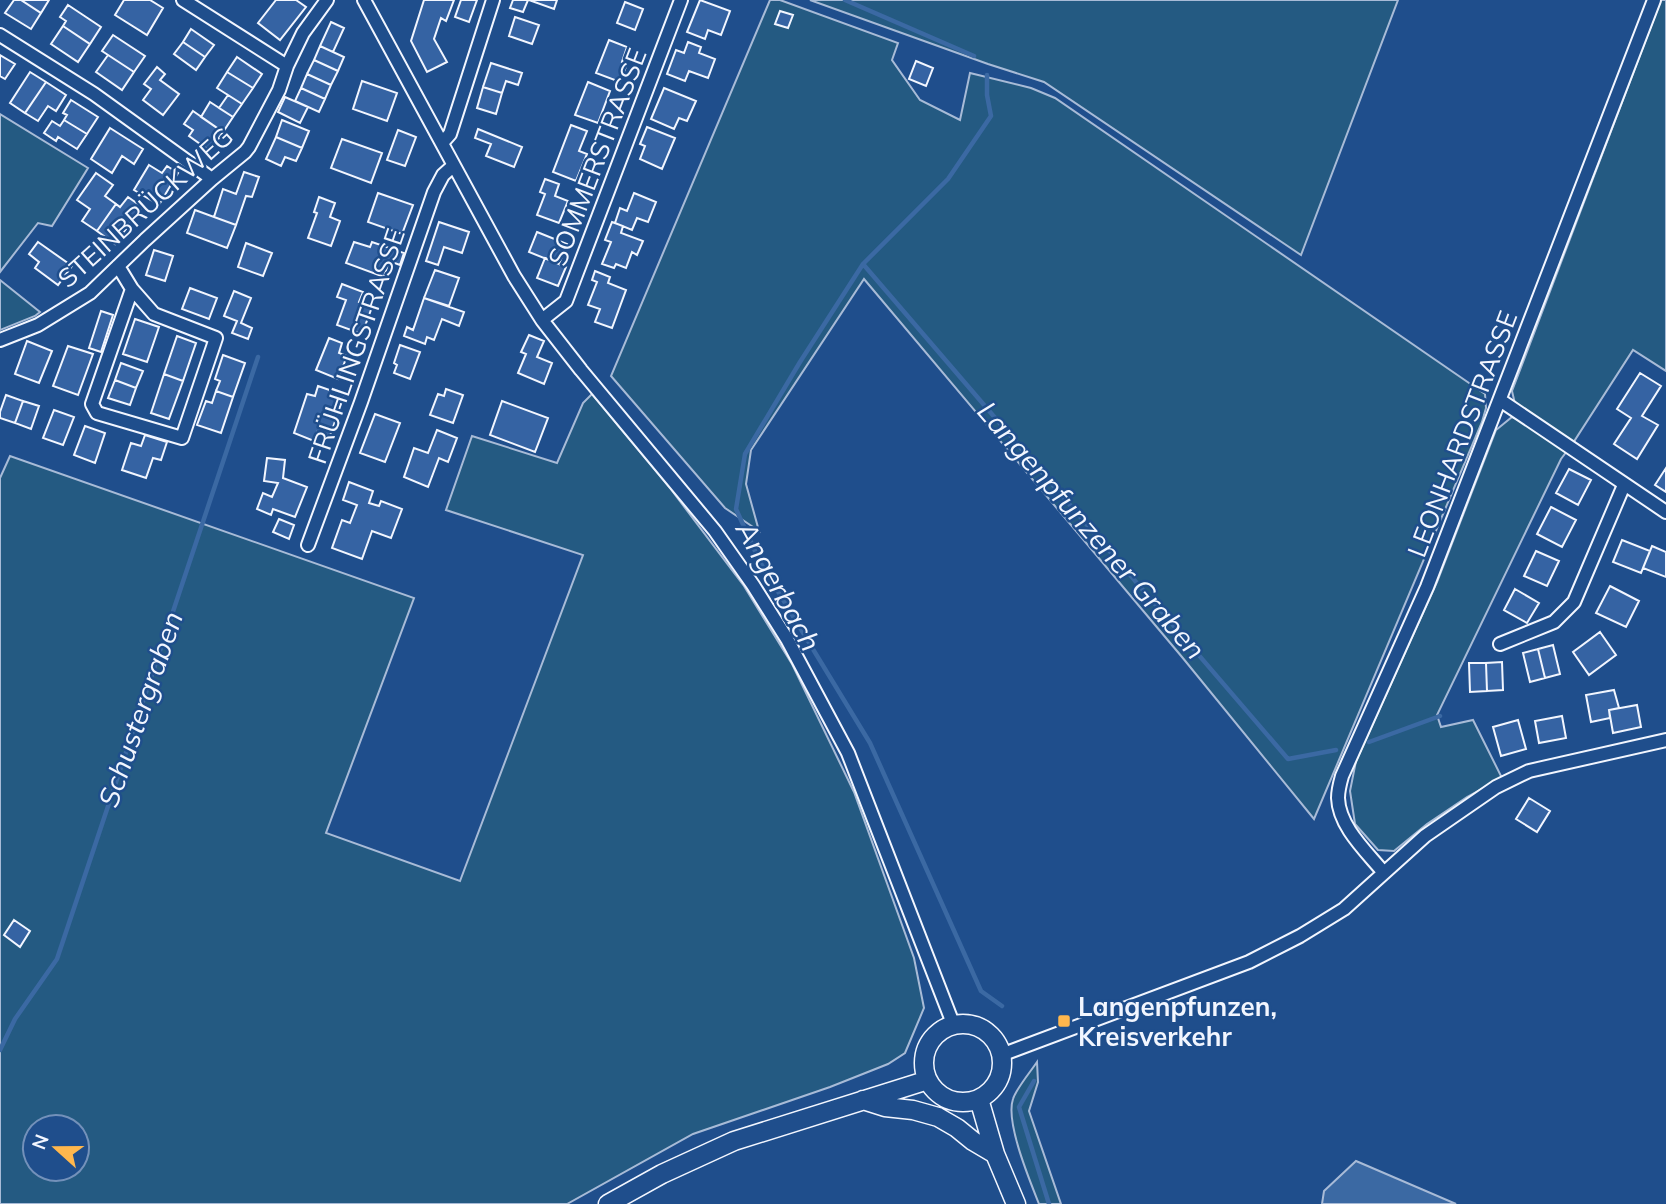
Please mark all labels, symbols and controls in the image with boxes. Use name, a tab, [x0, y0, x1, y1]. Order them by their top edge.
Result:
street label: SOMMERSTRASSE	[540, 44, 654, 270]
street label: STEINBRÜCKWEG	[50, 120, 240, 294]
street label: FRÜHLINGSTRASSE	[300, 224, 412, 468]
street label: LEONHARDSTRASSE	[1400, 306, 1524, 562]
water label: Langenpfunzener Graben	[971, 394, 1213, 666]
water label: Angerbach	[729, 514, 829, 657]
water label: Schustergraben	[90, 607, 190, 811]
place label: Langenpfunzen, Kreisverkehr	[1078, 990, 1277, 1053]
marker: Langenpfunzen, Kreisverkehr	[1056, 1013, 1072, 1029]
north arrow	[21, 1113, 91, 1183]
text: N	[26, 1131, 54, 1153]

